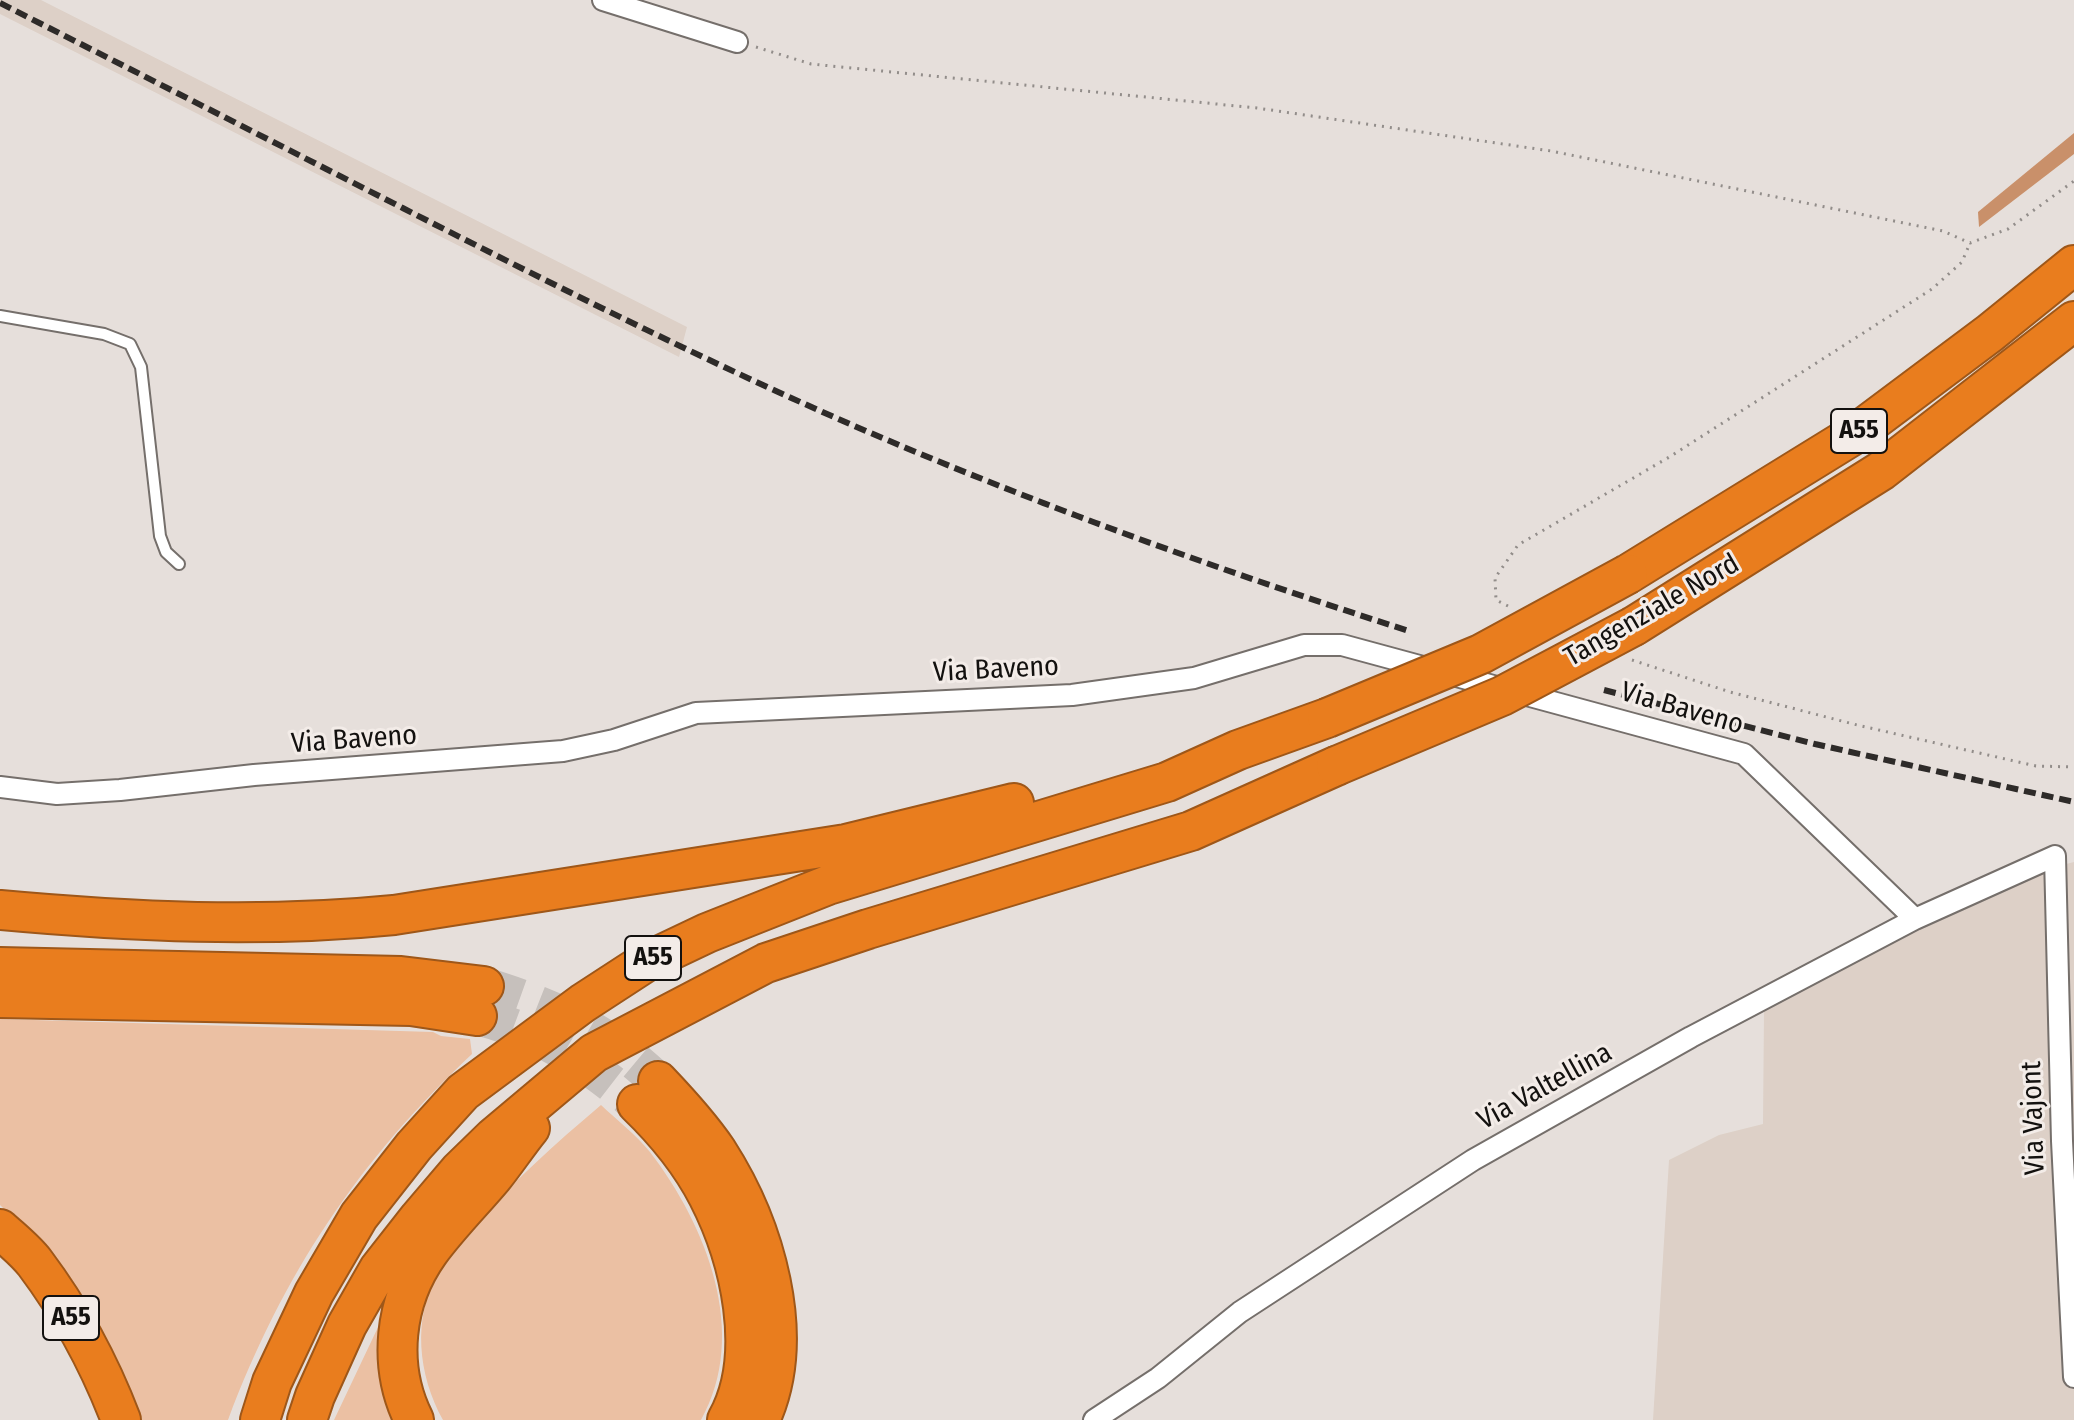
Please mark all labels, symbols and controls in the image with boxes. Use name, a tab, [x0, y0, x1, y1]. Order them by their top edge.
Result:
road number: A55	[1831, 409, 1887, 453]
street label: Tangenziale Nord	[1559, 547, 1745, 675]
street label: Via Baveno	[932, 650, 1060, 690]
street label: Via Baveno	[1617, 676, 1747, 742]
street label: Via Baveno	[290, 719, 418, 761]
road number: A55	[625, 936, 681, 980]
street label: Via Valtellina	[1472, 1036, 1618, 1138]
street label: Via Vajont	[2015, 1061, 2053, 1175]
road number: A55	[43, 1296, 99, 1340]

